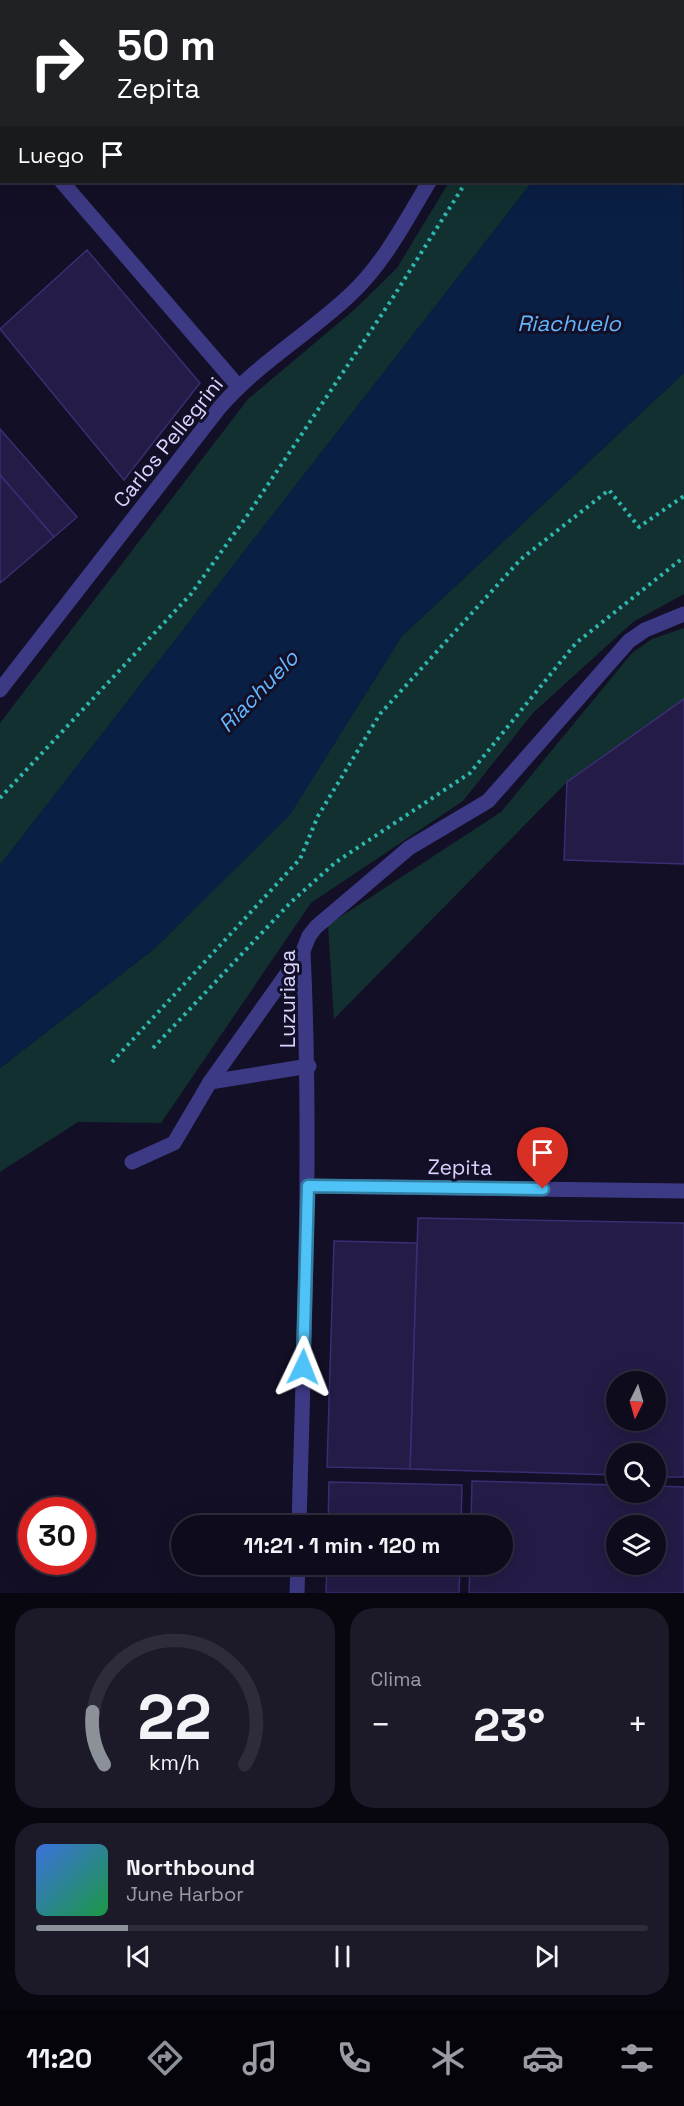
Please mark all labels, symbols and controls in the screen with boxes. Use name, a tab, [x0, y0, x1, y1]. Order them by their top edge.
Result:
text: 50 m	[117, 19, 216, 72]
icon: right	[18, 24, 96, 102]
text: Zepita	[117, 71, 200, 106]
icon: arrive	[96, 138, 129, 171]
text: Luego	[18, 141, 84, 169]
water label: Riachuelo	[517, 309, 622, 337]
street label: Carlos Pellegrini	[107, 371, 229, 513]
water label: Riachuelo	[212, 643, 305, 738]
street label: Luzuriaga	[274, 950, 301, 1048]
pin	[517, 1127, 568, 1189]
icon: arrive	[526, 1136, 559, 1169]
street label: Zepita	[427, 1153, 493, 1181]
position arrow	[271, 1335, 335, 1399]
north arrow	[606, 1371, 666, 1431]
map controls	[606, 1371, 666, 1575]
button: search	[606, 1443, 666, 1503]
speed limit sign: 30	[18, 1497, 96, 1575]
button: layers	[606, 1515, 666, 1575]
text: 11:21 · 1 min · 120 m	[244, 1531, 440, 1559]
text: Clima	[371, 1666, 422, 1692]
text: 22	[138, 1678, 212, 1757]
text: 23°	[473, 1697, 545, 1754]
text: −	[371, 1704, 391, 1746]
text: +	[628, 1704, 648, 1746]
text: km/h	[149, 1749, 200, 1776]
text: Northbound	[126, 1853, 255, 1881]
text: June Harbor	[126, 1881, 244, 1907]
icon: previous	[122, 1940, 155, 1973]
icon: pause	[326, 1940, 359, 1973]
icon: next	[530, 1940, 563, 1973]
icon: directions	[144, 2037, 186, 2079]
icon: music	[239, 2037, 281, 2079]
icon: phone	[333, 2037, 375, 2079]
icon: climate	[427, 2037, 469, 2079]
icon: car	[522, 2037, 564, 2079]
icon: filters	[616, 2037, 658, 2079]
text: 11:20	[26, 2041, 92, 2076]

